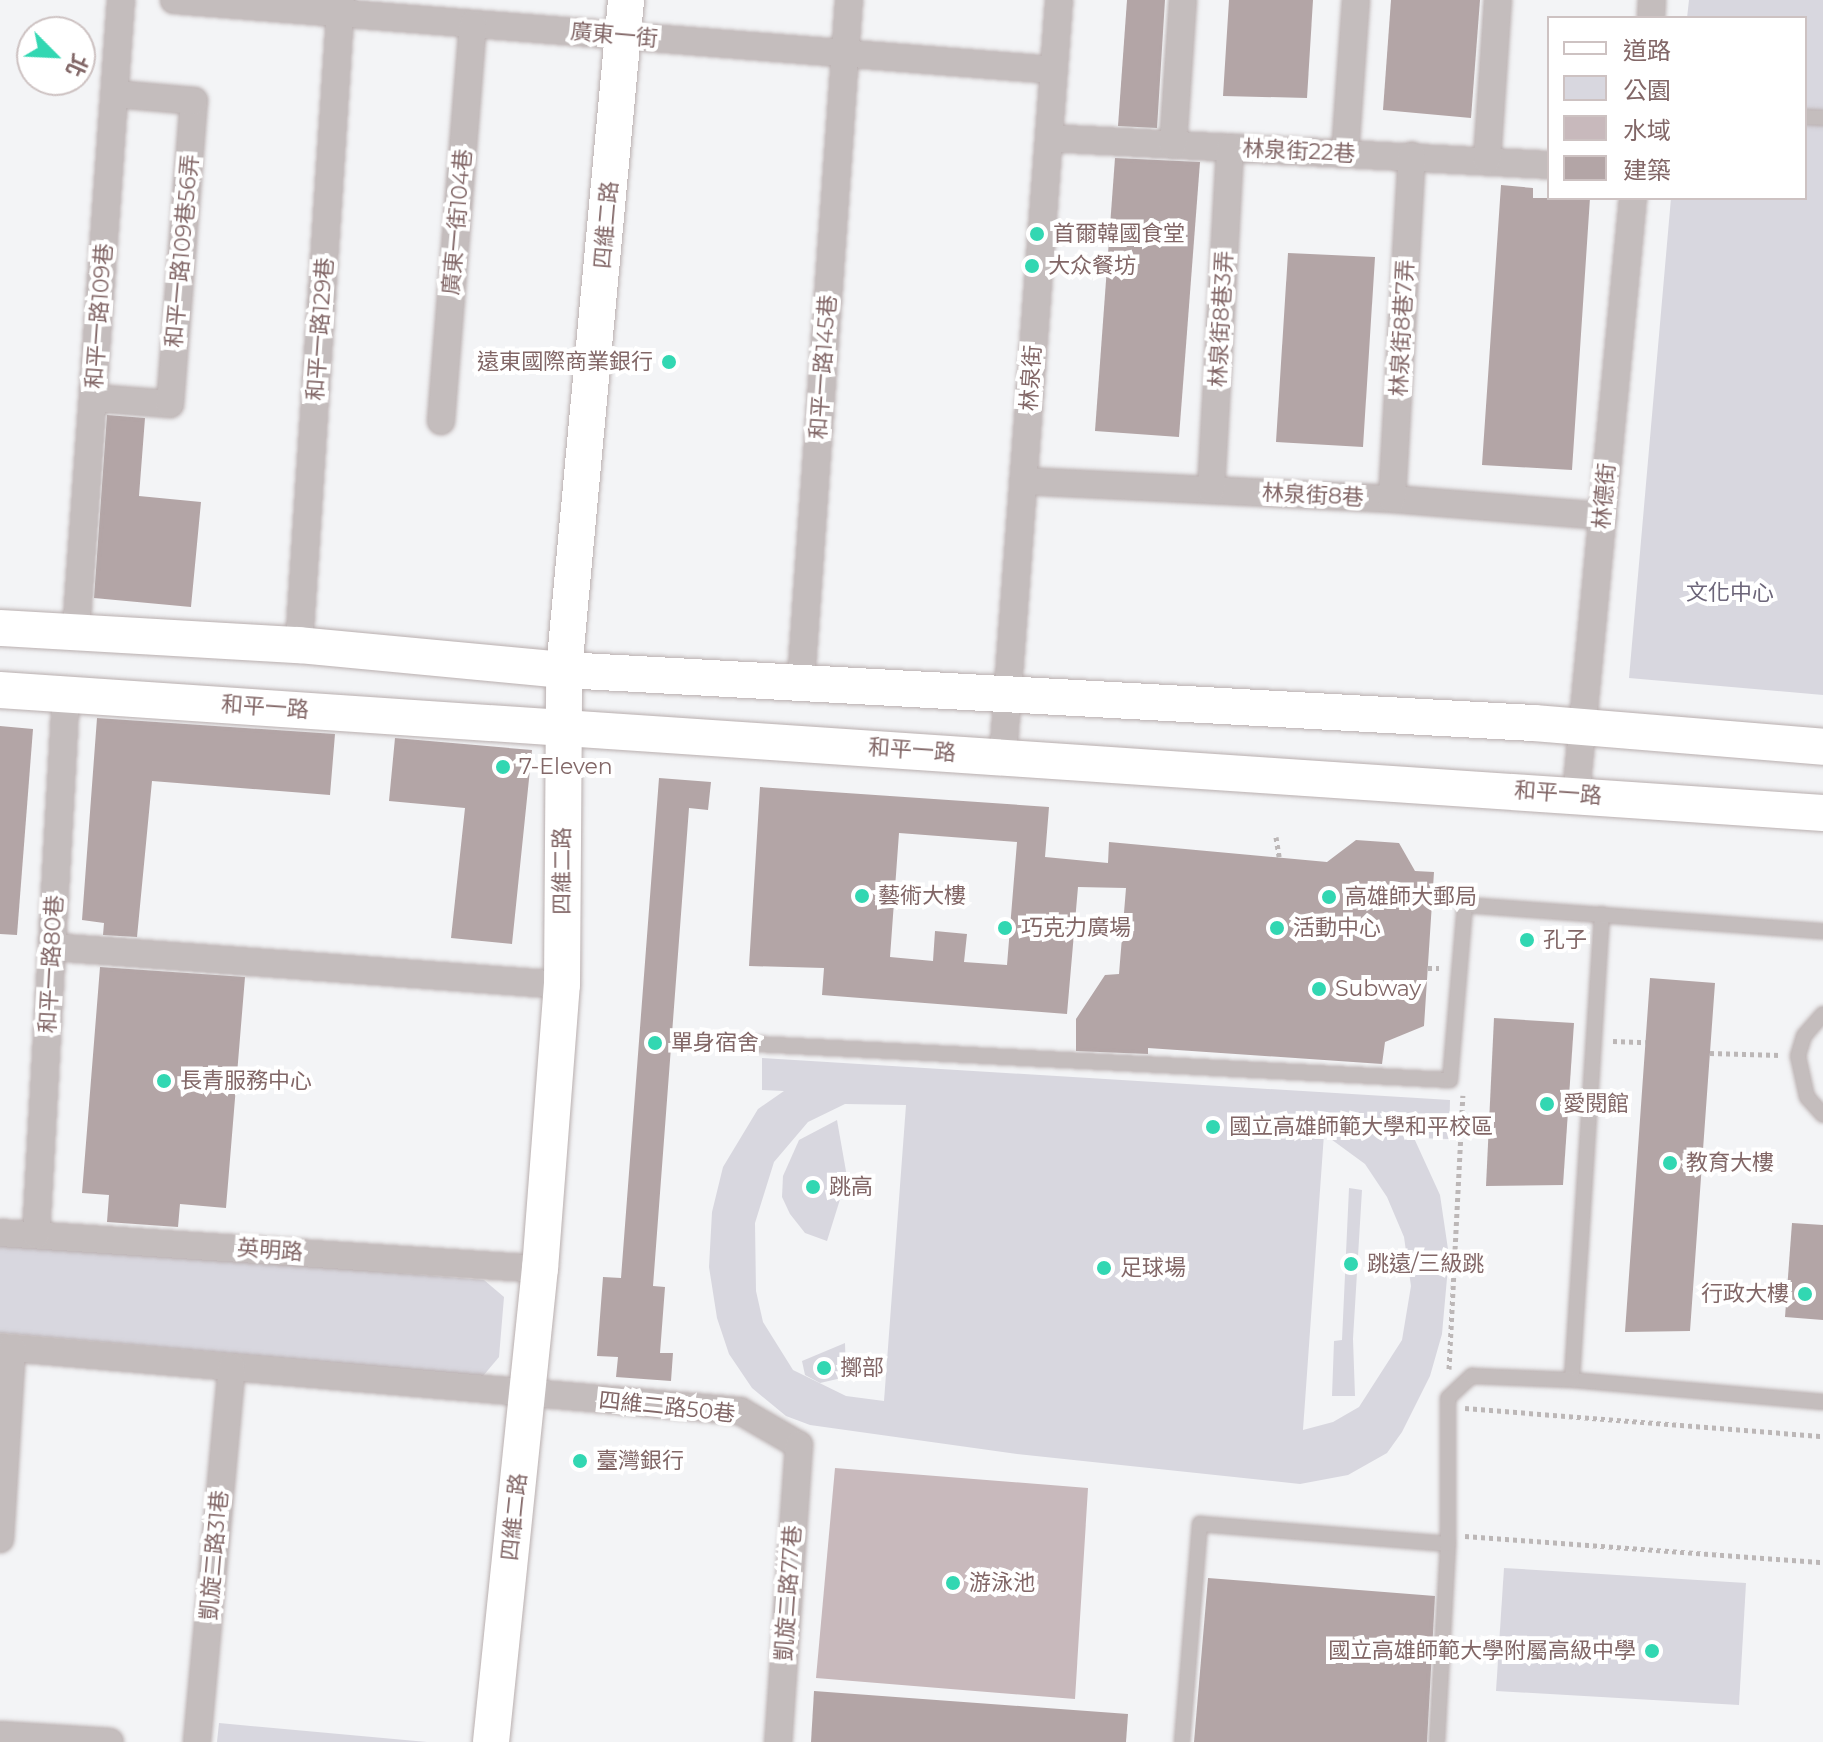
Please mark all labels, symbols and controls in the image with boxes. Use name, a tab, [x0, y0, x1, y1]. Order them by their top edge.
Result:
north arrow	[16, 16, 96, 96]
legend	[1547, 16, 1807, 200]
street label: 廣東一街	[569, 18, 659, 52]
text: 道路	[1623, 36, 1671, 65]
text: 北	[60, 50, 93, 81]
text: 公園	[1623, 76, 1671, 105]
text: 水域	[1623, 116, 1671, 145]
street label: 林泉街22巷	[1242, 135, 1356, 167]
street label: 廣東一街104巷	[437, 148, 477, 296]
street label: 和平一路109巷56弄	[160, 153, 204, 349]
text: 建築	[1623, 156, 1671, 185]
street label: 四維二路	[589, 180, 623, 270]
place label: 首爾韓國食堂	[1053, 221, 1185, 247]
marker: 首爾韓國食堂	[1028, 225, 1046, 243]
street label: 和平一路109巷	[81, 242, 117, 390]
street label: 林泉街8巷3弄	[1204, 250, 1238, 388]
place label: 大众餐坊	[1048, 253, 1136, 279]
street label: 和平一路129巷	[302, 256, 338, 402]
marker: 大众餐坊	[1023, 257, 1041, 275]
street label: 林泉街8巷7弄	[1385, 259, 1419, 397]
street label: 和平一路145巷	[805, 294, 841, 440]
street label: 林泉街	[1016, 344, 1046, 412]
place label: 遠東國際商業銀行	[477, 349, 653, 375]
marker: 遠東國際商業銀行	[660, 353, 678, 371]
street label: 林德街	[1588, 462, 1620, 530]
street label: 林泉街8巷	[1261, 479, 1365, 511]
park label: 文化中心	[1686, 580, 1774, 606]
street label: 和平一路	[220, 691, 310, 723]
street label: 和平一路	[867, 734, 957, 766]
place label: 7-Eleven	[519, 754, 613, 780]
marker: 7-Eleven	[494, 758, 512, 776]
street label: 和平一路	[1513, 777, 1603, 809]
street label: 四維二路	[549, 827, 575, 915]
place label: 藝術大樓	[878, 883, 966, 909]
place label: 高雄師大郵局	[1345, 884, 1477, 910]
marker: 藝術大樓	[853, 887, 871, 905]
marker: 高雄師大郵局	[1320, 888, 1338, 906]
street label: 和平一路80巷	[34, 894, 68, 1034]
place label: 巧克力廣場	[1021, 915, 1131, 941]
place label: 活動中心	[1293, 915, 1381, 941]
marker: 巧克力廣場	[996, 919, 1014, 937]
marker: 活動中心	[1268, 919, 1286, 937]
place label: 孔子	[1543, 927, 1587, 953]
marker: 孔子	[1518, 931, 1536, 949]
place label: Subway	[1335, 976, 1421, 1002]
marker: Subway	[1310, 980, 1328, 998]
place label: 單身宿舍	[671, 1030, 759, 1056]
marker: 單身宿舍	[646, 1034, 664, 1052]
place label: 長青服務中心	[180, 1068, 312, 1094]
marker: 長青服務中心	[155, 1072, 173, 1090]
place label: 愛閱館	[1563, 1091, 1629, 1117]
marker: 愛閱館	[1538, 1095, 1556, 1113]
place label: 國立高雄師範大學和平校區	[1229, 1114, 1493, 1140]
marker: 國立高雄師範大學和平校區	[1204, 1118, 1222, 1136]
place label: 教育大樓	[1686, 1150, 1774, 1176]
marker: 教育大樓	[1661, 1154, 1679, 1172]
place label: 跳高	[829, 1174, 873, 1200]
marker: 跳高	[804, 1178, 822, 1196]
street label: 英明路	[236, 1235, 304, 1265]
place label: 跳遠/三級跳	[1367, 1251, 1484, 1277]
place label: 足球場	[1120, 1255, 1186, 1281]
marker: 跳遠/三級跳	[1342, 1255, 1360, 1273]
marker: 足球場	[1095, 1259, 1113, 1277]
place label: 行政大樓	[1701, 1281, 1789, 1307]
marker: 行政大樓	[1796, 1285, 1814, 1303]
place label: 擲部	[840, 1355, 884, 1381]
marker: 擲部	[815, 1359, 833, 1377]
street label: 四維二路50巷	[597, 1387, 737, 1427]
place label: 臺灣銀行	[596, 1448, 684, 1474]
marker: 臺灣銀行	[571, 1452, 589, 1470]
street label: 四維二路	[496, 1472, 532, 1562]
street label: 凱旋二路31巷	[195, 1489, 233, 1621]
street label: 凱旋二路77巷	[770, 1524, 806, 1662]
place label: 游泳池	[969, 1570, 1035, 1596]
marker: 游泳池	[944, 1574, 962, 1592]
place label: 國立高雄師範大學附屬高級中學	[1328, 1638, 1636, 1664]
marker: 國立高雄師範大學附屬高級中學	[1643, 1642, 1661, 1660]

